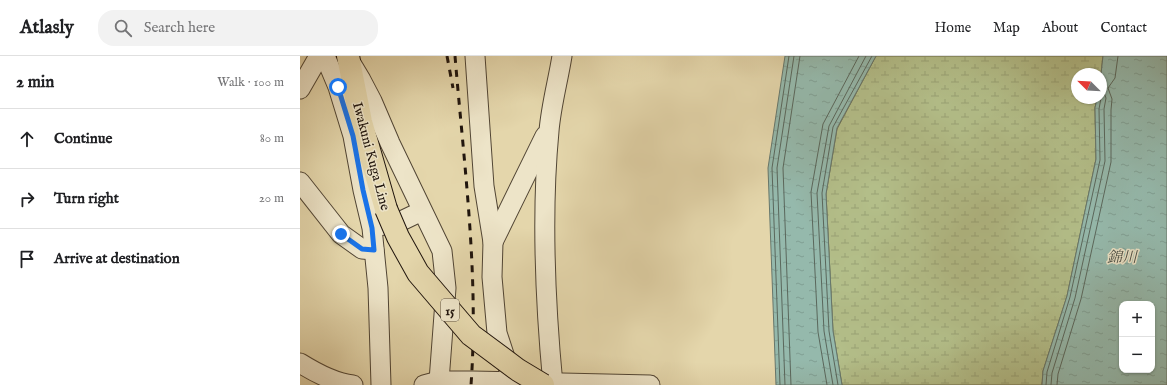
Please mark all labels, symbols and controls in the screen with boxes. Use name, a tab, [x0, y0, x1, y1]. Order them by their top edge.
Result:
search box	[98, 10, 378, 46]
text: Atlasly	[20, 16, 74, 40]
icon: search	[112, 17, 134, 39]
text: Search here	[144, 18, 215, 37]
text: Home	[935, 19, 971, 37]
text: Map	[993, 19, 1020, 37]
text: About	[1042, 19, 1078, 37]
text: Contact	[1100, 19, 1147, 37]
north arrow	[1071, 68, 1107, 104]
text: 2 min	[16, 72, 54, 93]
text: Walk · 100 m	[217, 74, 284, 91]
route start	[329, 78, 347, 96]
street label: Iwakuni Kuga Line	[348, 100, 394, 213]
icon: ahead	[16, 128, 38, 150]
text: Continue	[54, 129, 112, 148]
text: 80 m	[260, 130, 284, 147]
icon: right	[16, 188, 38, 210]
text: Turn right	[54, 189, 119, 208]
text: 20 m	[259, 190, 284, 207]
route end	[332, 225, 350, 243]
icon: arrive	[16, 248, 38, 270]
water label: 錦川	[1107, 248, 1139, 267]
text: Arrive at destination	[54, 249, 180, 268]
road number: 15	[441, 299, 459, 321]
map controls	[1119, 301, 1155, 373]
button: +	[1119, 301, 1155, 337]
button: −	[1119, 337, 1155, 373]

